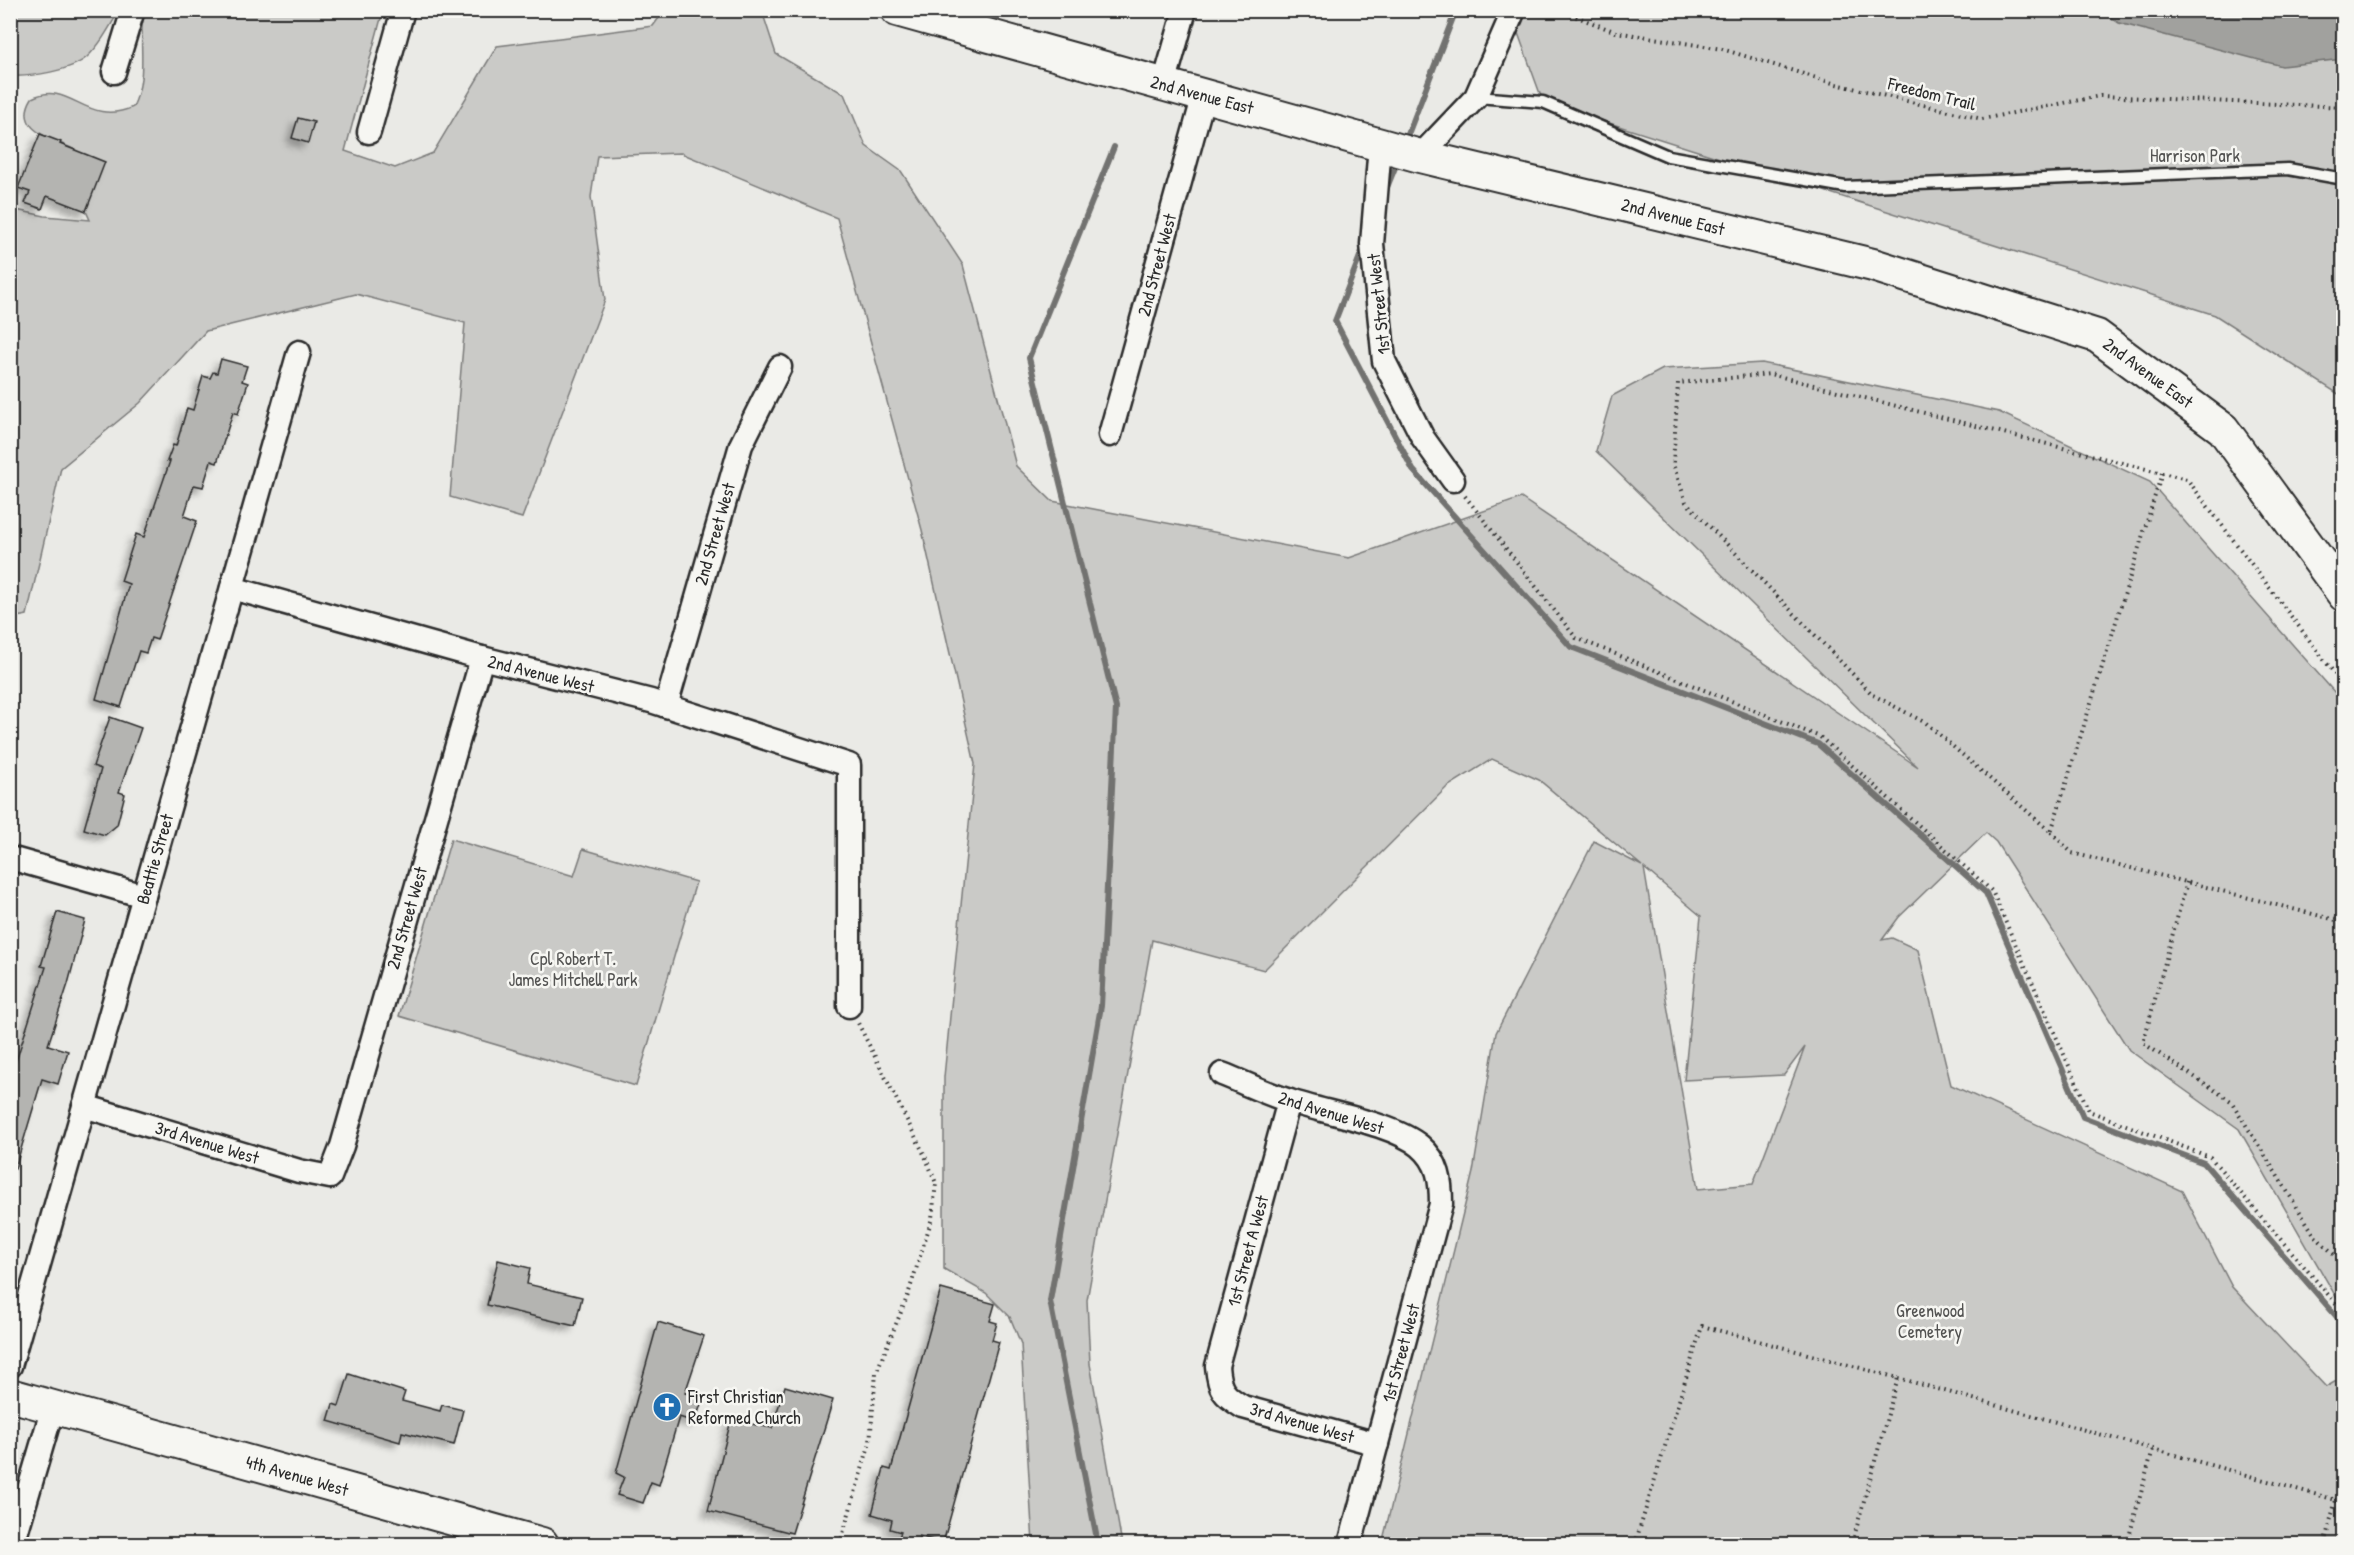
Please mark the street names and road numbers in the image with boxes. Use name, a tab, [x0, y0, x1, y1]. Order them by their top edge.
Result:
street label: 2nd Avenue East	[1148, 69, 1257, 120]
street label: Freedom Trail	[1885, 70, 1979, 117]
street label: 2nd Avenue East	[1619, 192, 1728, 242]
street label: 2nd Street West	[1131, 210, 1182, 319]
street label: 1st Street West	[1361, 252, 1396, 356]
street label: 2nd Avenue East	[2098, 331, 2199, 414]
street label: 2nd Street West	[688, 479, 741, 588]
street label: 2nd Avenue West	[485, 648, 598, 699]
street label: Beattie Street	[130, 810, 180, 907]
street label: 2nd Street West	[380, 863, 433, 972]
street label: 2nd Avenue West	[1275, 1085, 1388, 1141]
street label: 3rd Avenue West	[152, 1115, 263, 1170]
street label: 1st Street A West	[1221, 1192, 1275, 1309]
street label: 1st Street West	[1375, 1300, 1426, 1405]
street label: 3rd Avenue West	[1247, 1396, 1358, 1450]
street label: 4th Avenue West	[243, 1449, 352, 1502]

